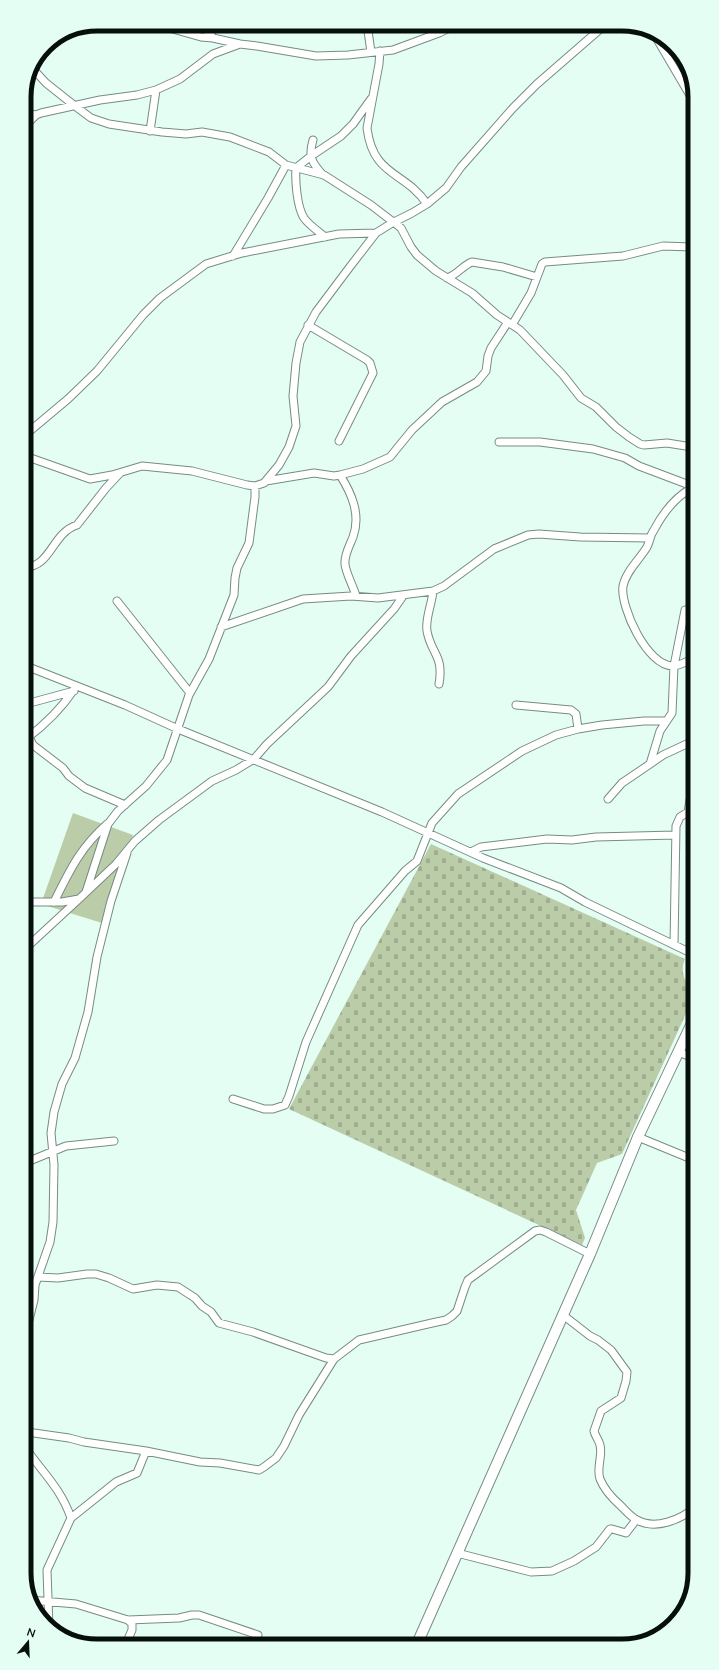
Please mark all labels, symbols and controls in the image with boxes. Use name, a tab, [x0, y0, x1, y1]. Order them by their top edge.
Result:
north arrow	[8, 1622, 48, 1662]
text: N	[25, 1625, 37, 1641]

